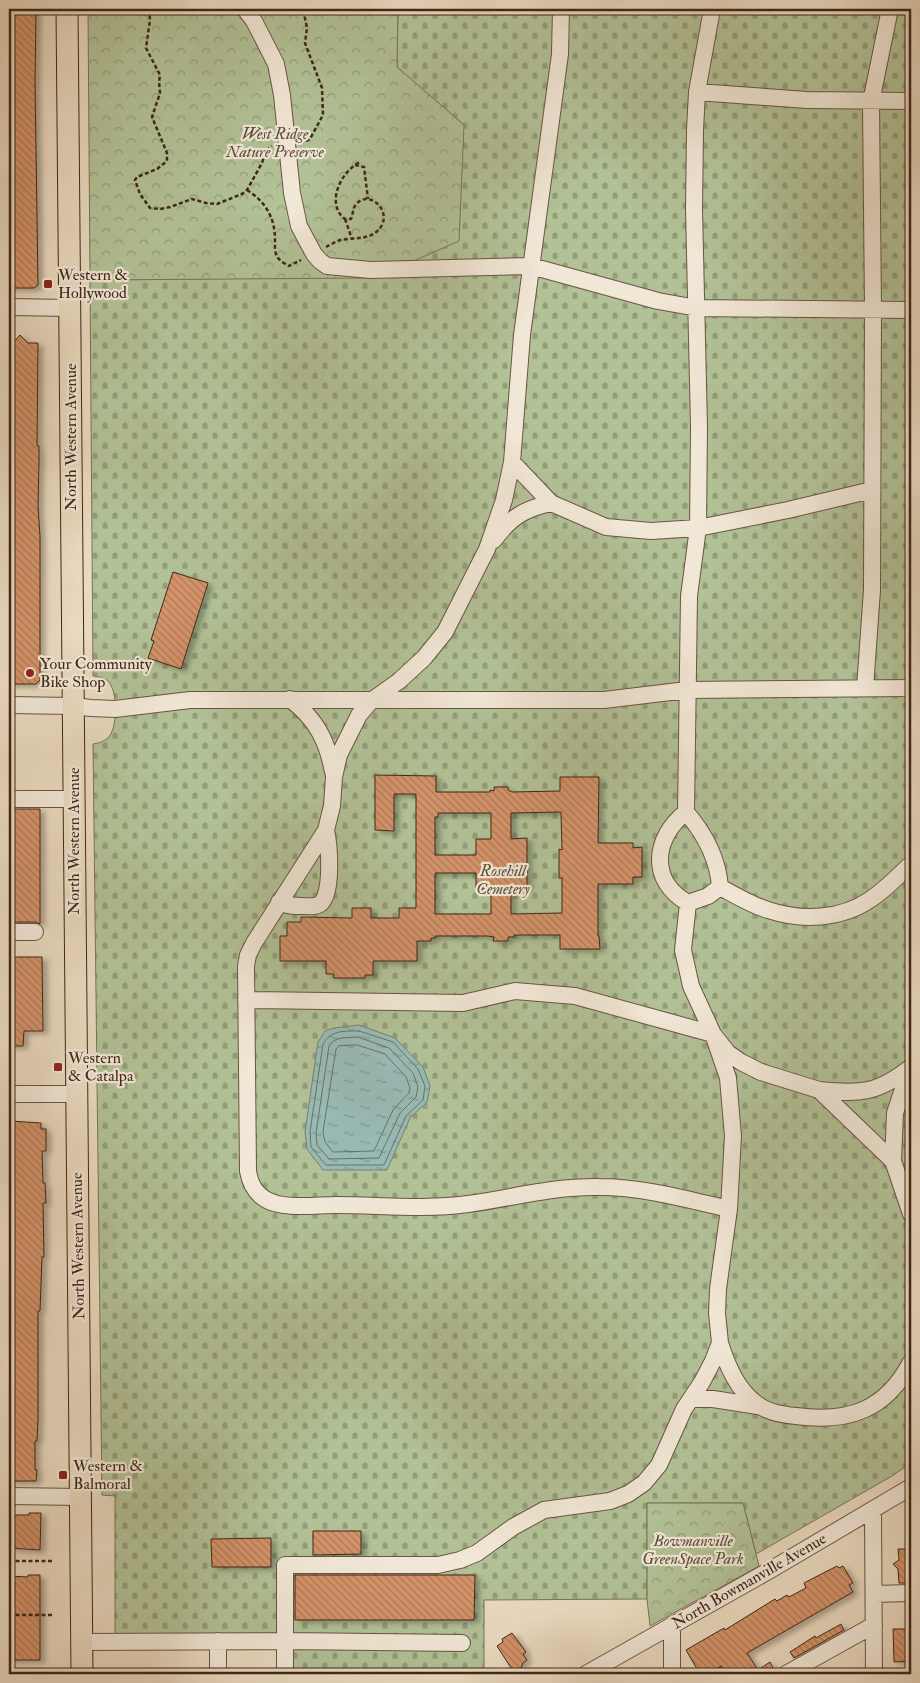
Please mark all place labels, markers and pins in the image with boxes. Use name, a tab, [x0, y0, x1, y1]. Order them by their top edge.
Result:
place label: Western & Hollywood	[57, 265, 128, 303]
marker: Western & Hollywood	[42, 278, 54, 290]
place label: Your Community Bike Shop	[40, 654, 153, 693]
marker: Your Community Bike Shop	[24, 667, 36, 679]
place label: Western & Catalpa	[67, 1048, 134, 1087]
marker: Western & Catalpa	[52, 1061, 64, 1073]
place label: Western & Balmoral	[72, 1456, 143, 1494]
marker: Western & Balmoral	[57, 1469, 69, 1481]

